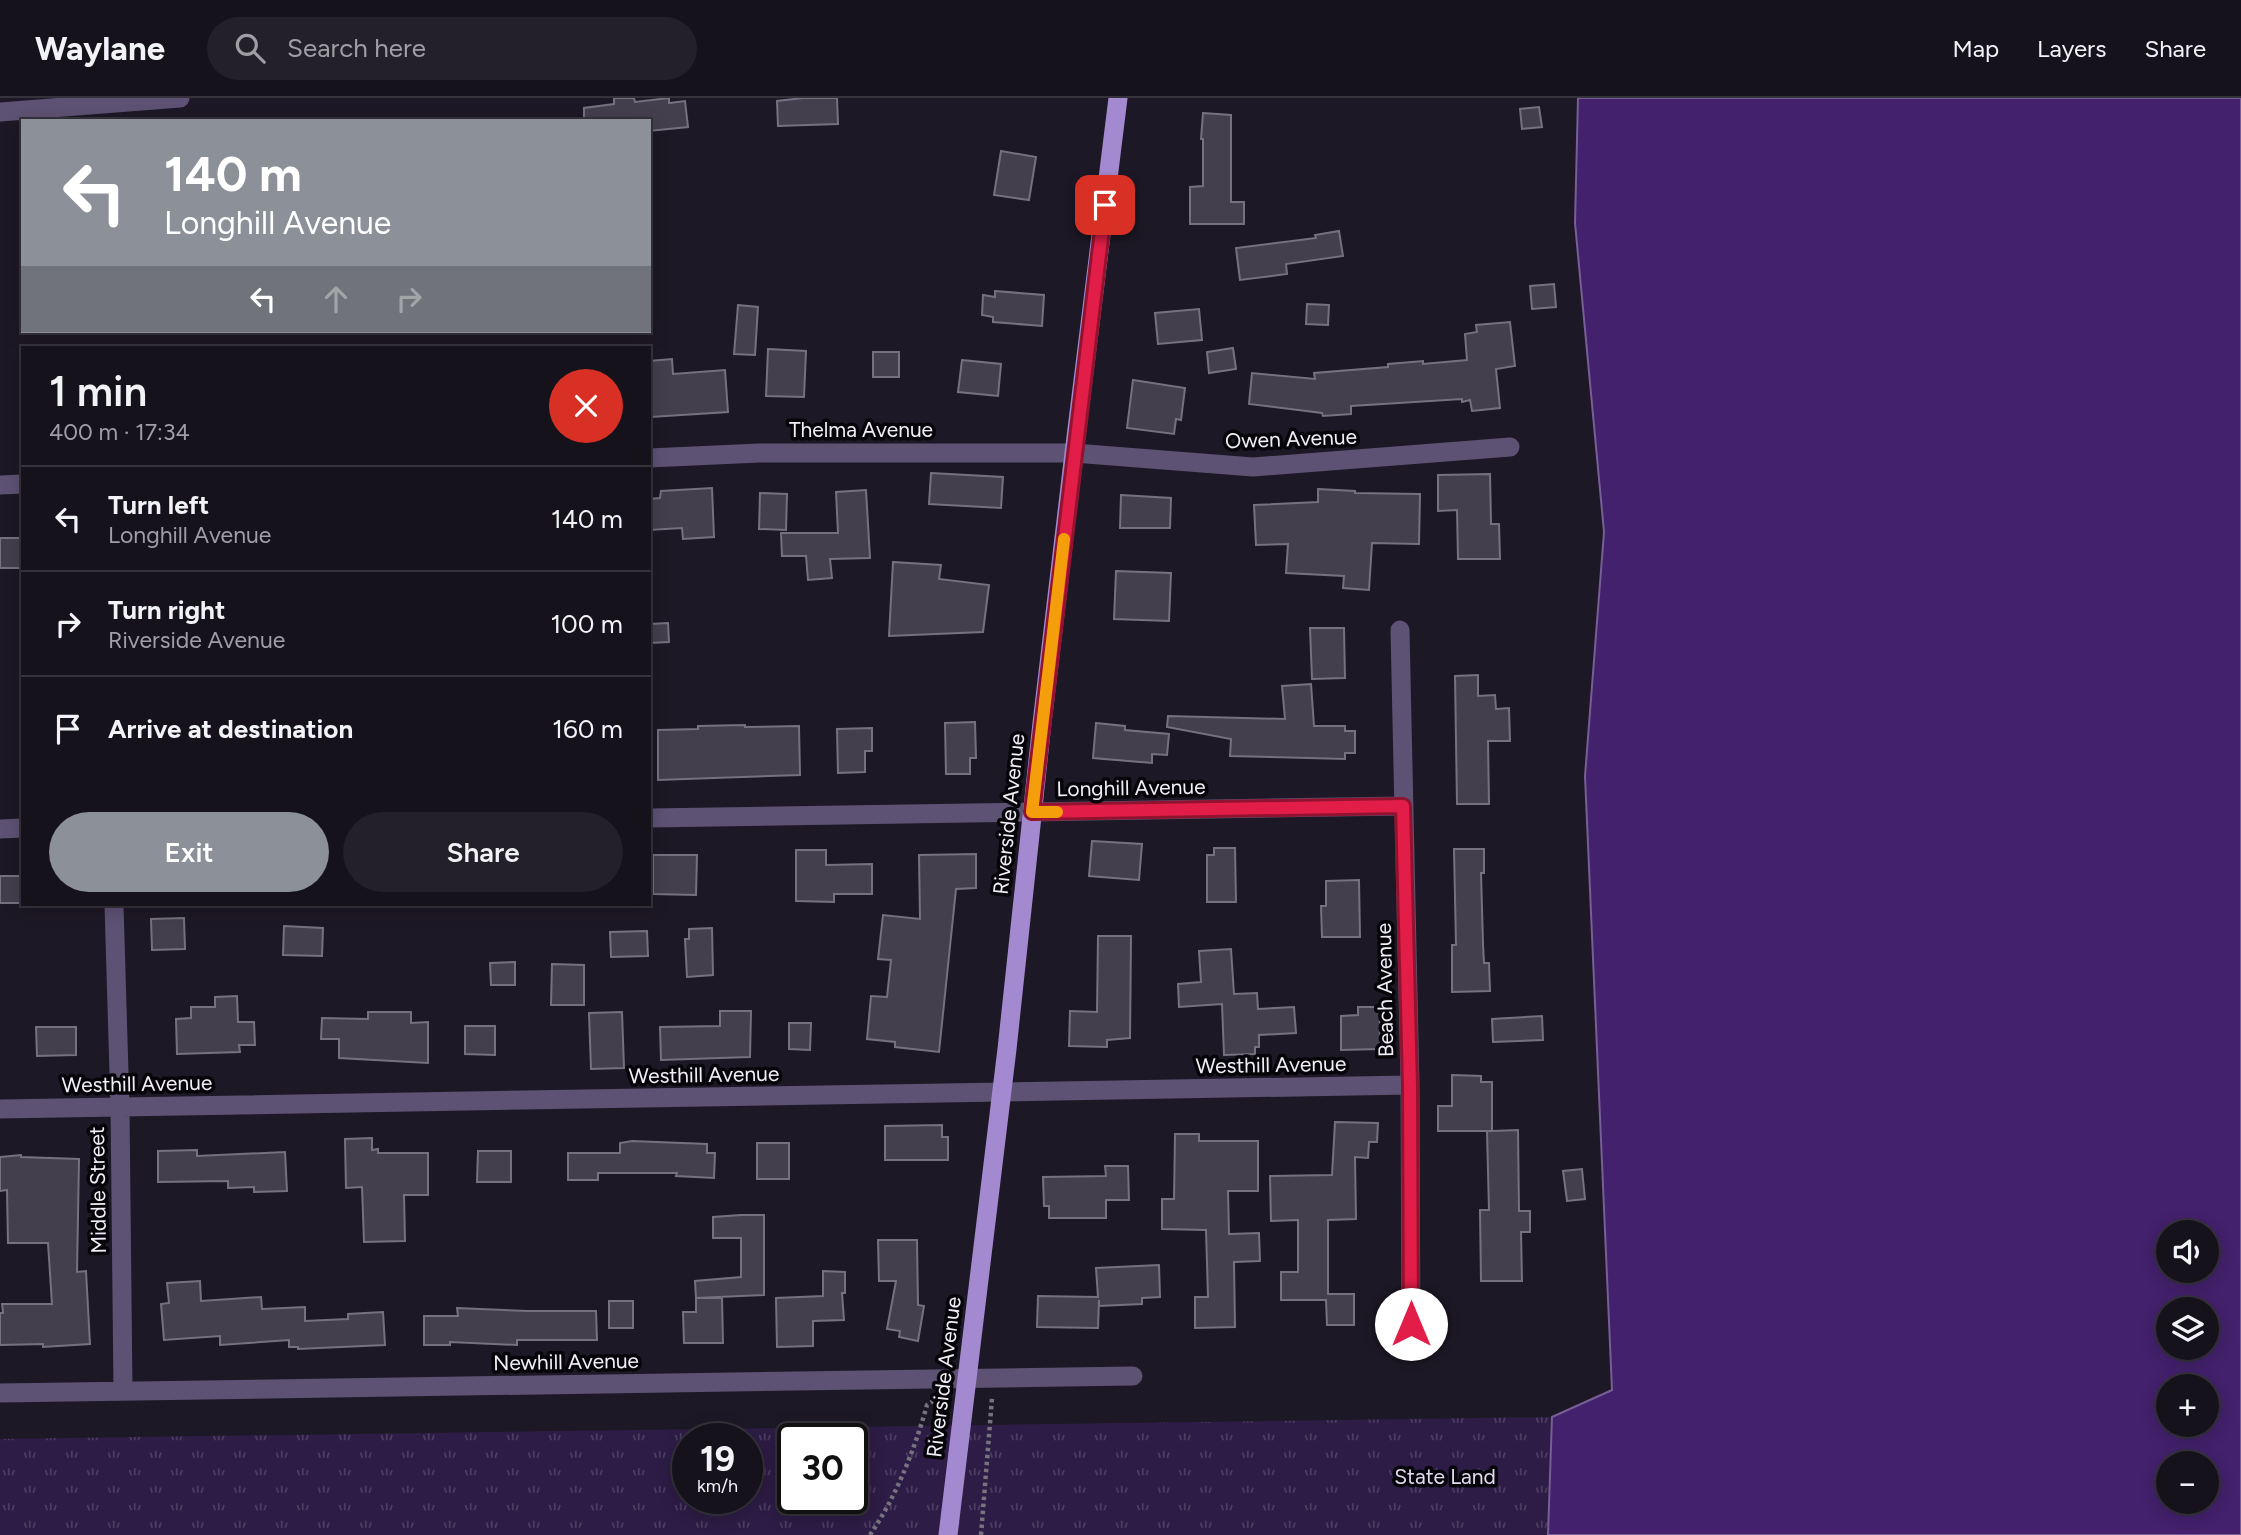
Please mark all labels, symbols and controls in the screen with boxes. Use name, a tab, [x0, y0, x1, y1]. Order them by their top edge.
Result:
search box	[207, 17, 697, 80]
text: Waylane	[35, 29, 165, 68]
icon: search	[231, 29, 269, 67]
text: Search here	[287, 32, 426, 64]
text: Map	[1952, 34, 1999, 63]
text: Layers	[2037, 34, 2106, 63]
text: Share	[2144, 34, 2206, 63]
text: 140 m	[164, 144, 302, 203]
icon: left	[49, 147, 140, 238]
pin	[1075, 175, 1135, 235]
icon: arrive	[1086, 186, 1124, 224]
text: Longhill Avenue	[164, 204, 391, 242]
icon: left	[244, 280, 282, 318]
icon: ahead	[317, 280, 355, 318]
icon: right	[390, 280, 428, 318]
text: 1 min	[49, 366, 147, 417]
button: close	[549, 369, 623, 443]
street label: Thelma Avenue	[789, 417, 933, 442]
text: 400 m · 17:34	[49, 418, 190, 446]
street label: Owen Avenue	[1225, 424, 1357, 453]
text: Turn left	[108, 489, 209, 521]
icon: left	[49, 500, 87, 538]
text: 140 m	[551, 503, 623, 535]
text: Longhill Avenue	[108, 521, 271, 549]
text: Turn right	[108, 594, 225, 626]
icon: right	[49, 605, 87, 643]
text: 100 m	[550, 608, 623, 640]
text: Riverside Avenue	[108, 626, 285, 654]
icon: arrive	[49, 710, 87, 748]
text: Arrive at destination	[108, 713, 353, 745]
text: 160 m	[552, 713, 623, 745]
street label: Riverside Avenue	[988, 732, 1029, 896]
street label: Longhill Avenue	[1056, 774, 1206, 801]
button: Exit	[49, 812, 329, 892]
button: Share	[343, 812, 623, 892]
street label: Beach Avenue	[1371, 923, 1398, 1057]
street label: Westhill Avenue	[1196, 1051, 1346, 1078]
street label: Westhill Avenue	[629, 1061, 779, 1088]
street label: Westhill Avenue	[62, 1070, 212, 1097]
street label: Middle Street	[84, 1126, 111, 1254]
map controls	[2156, 1220, 2219, 1514]
button: sound	[2156, 1220, 2219, 1283]
position arrow	[1374, 1287, 1448, 1361]
street label: Riverside Avenue	[921, 1295, 966, 1459]
button: layers	[2156, 1297, 2219, 1360]
street label: Newhill Avenue	[493, 1348, 639, 1375]
button: +	[2156, 1374, 2219, 1437]
speed limit sign: 30	[777, 1423, 868, 1514]
text: 19	[700, 1438, 735, 1480]
button: −	[2156, 1451, 2219, 1514]
park label: State Land	[1394, 1464, 1496, 1489]
text: km/h	[697, 1475, 738, 1497]

